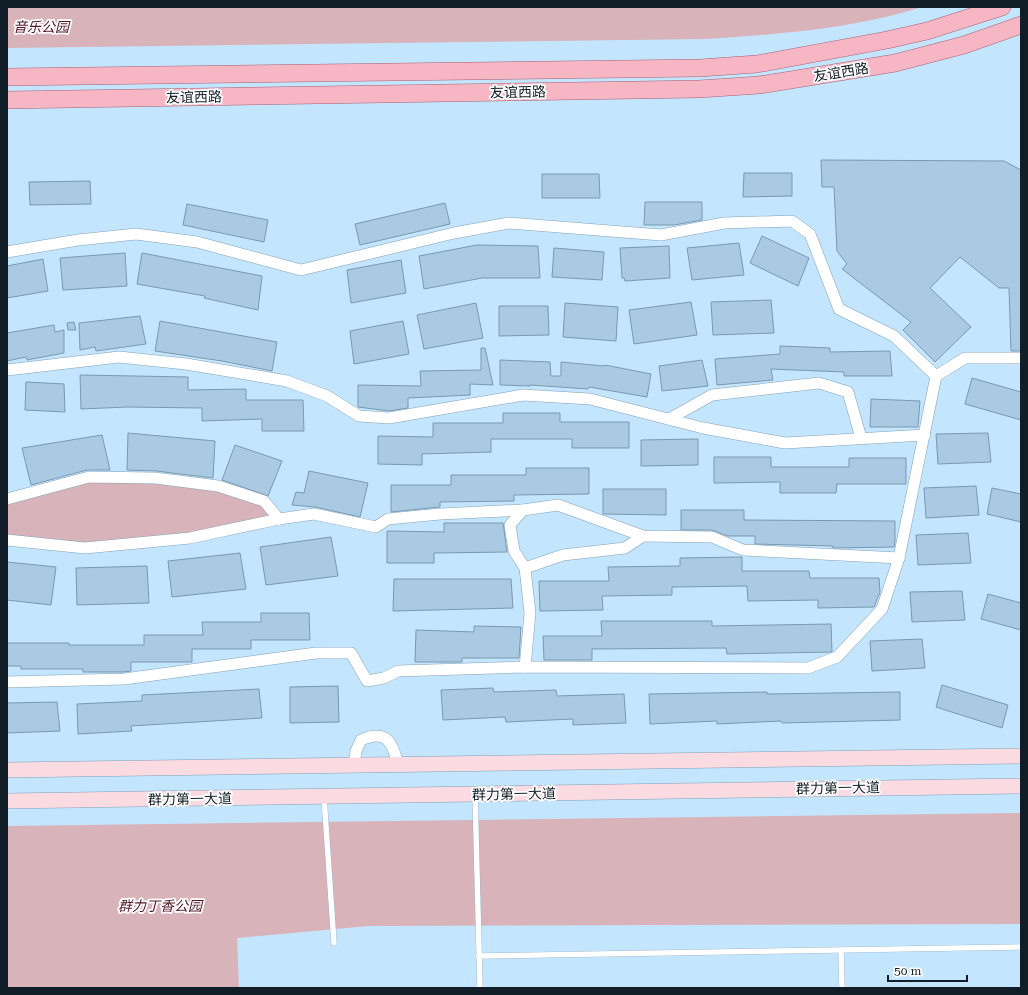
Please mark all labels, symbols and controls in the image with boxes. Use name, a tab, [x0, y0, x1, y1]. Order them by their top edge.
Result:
park label: 音乐公园	[13, 19, 71, 35]
street label: 友谊西路	[812, 60, 870, 84]
street label: 友谊西路	[490, 84, 546, 100]
street label: 友谊西路	[166, 89, 222, 105]
street label: 群力第一大道	[796, 779, 880, 797]
street label: 群力第一大道	[472, 785, 556, 803]
street label: 群力第一大道	[148, 790, 232, 808]
park label: 群力丁香公园	[118, 898, 204, 914]
scale bar	[888, 957, 967, 983]
text: 50 m	[894, 964, 921, 978]

